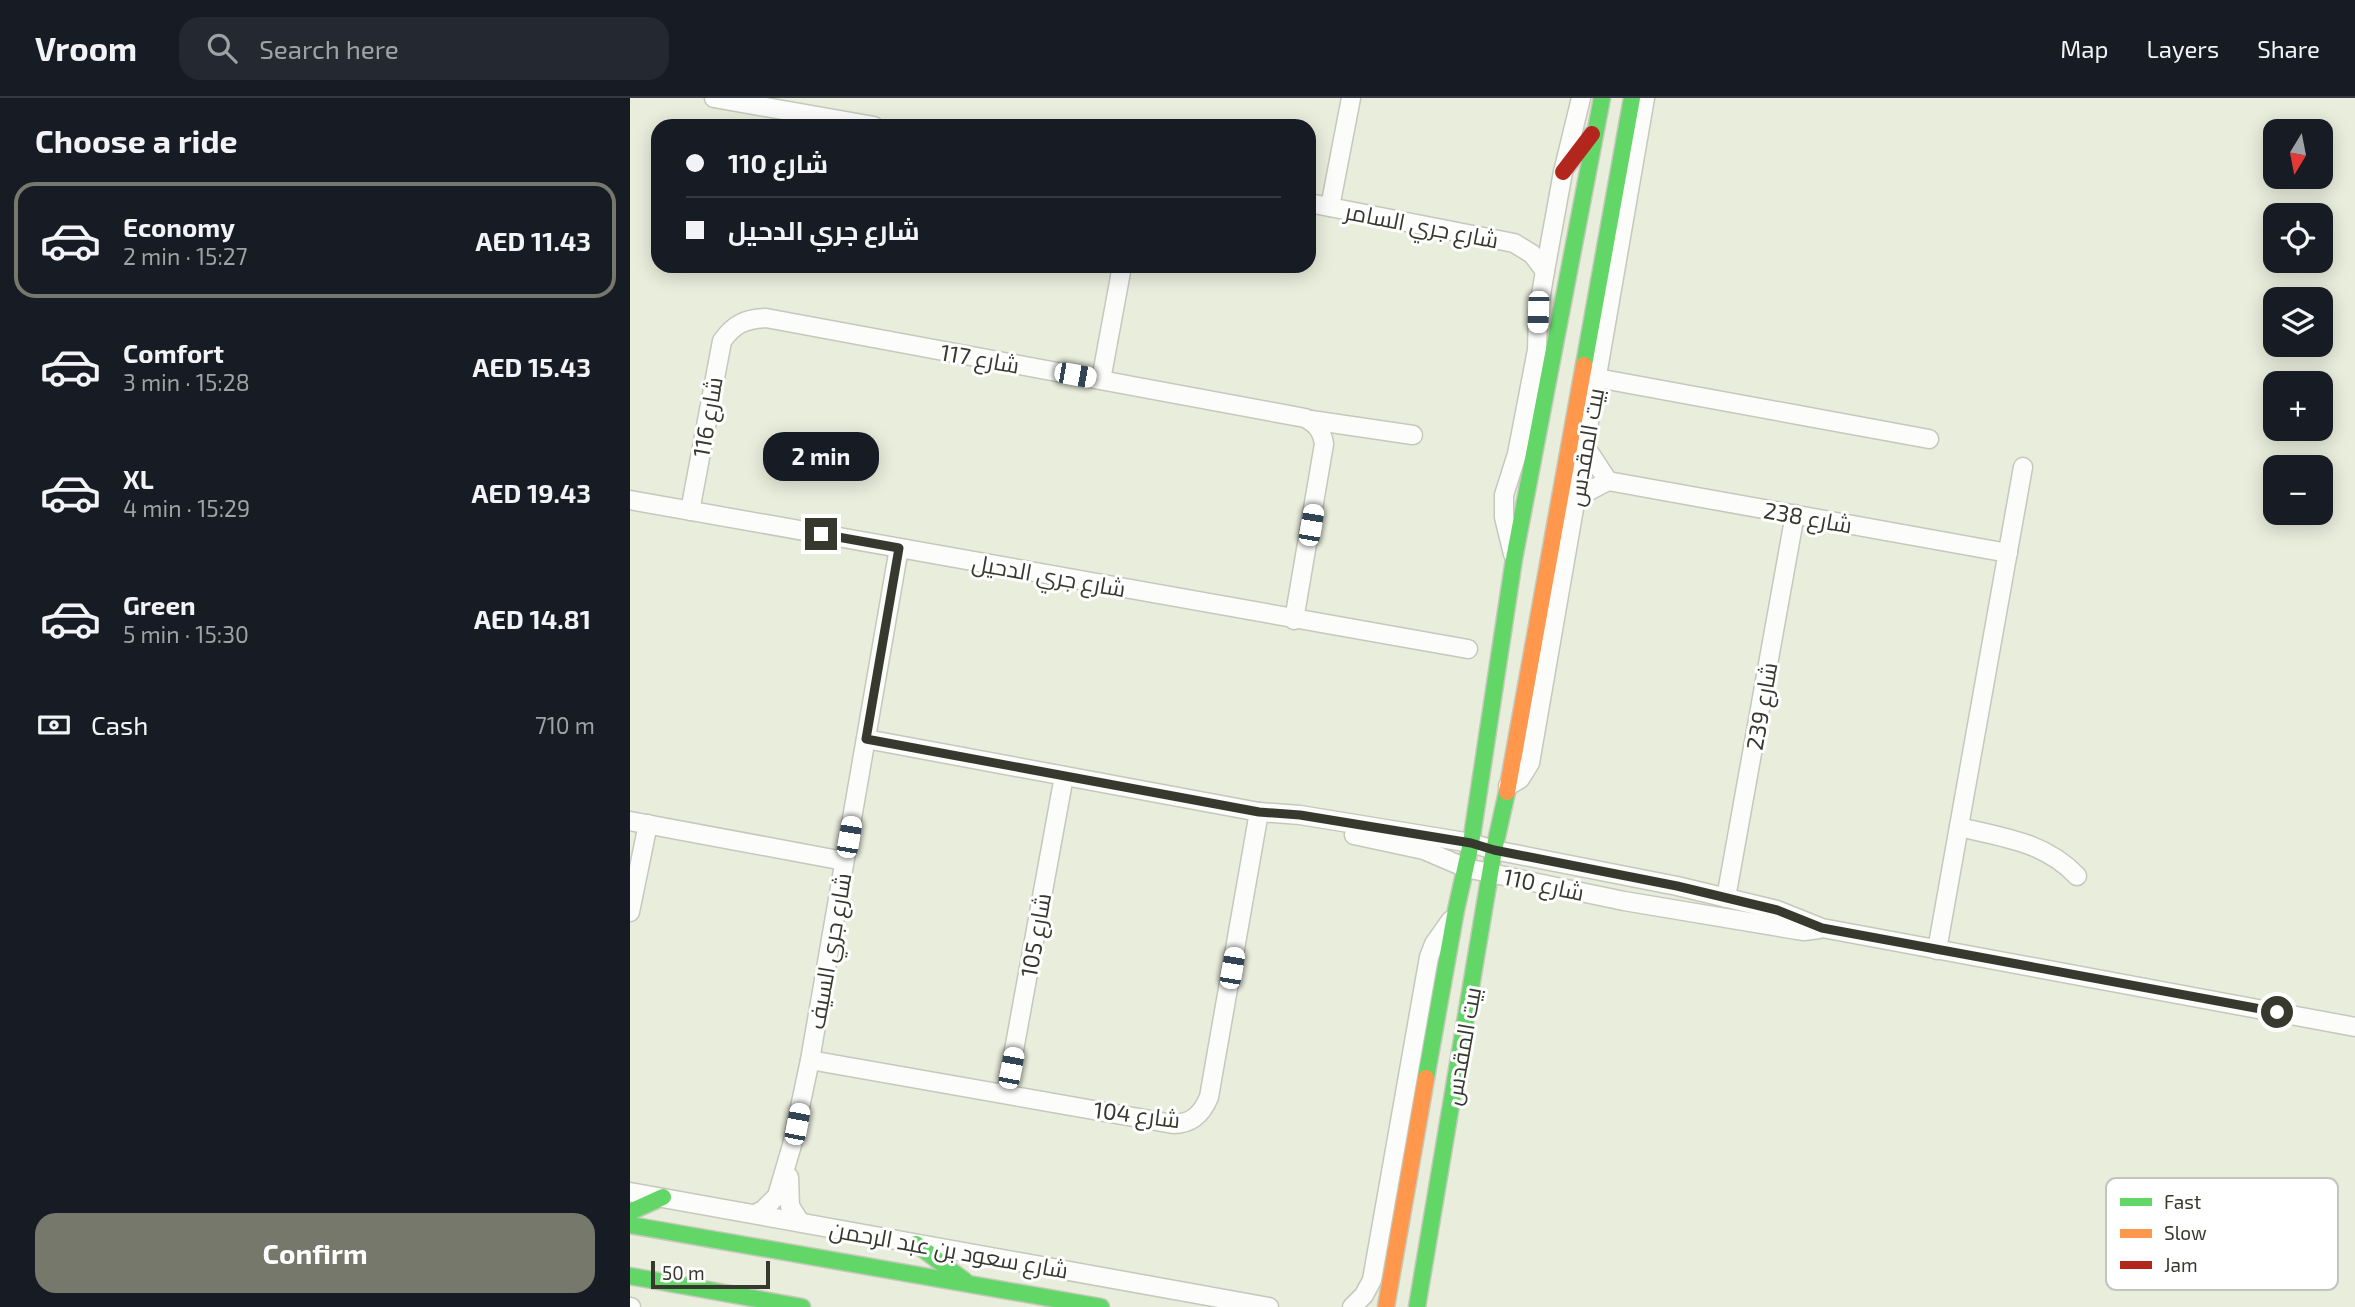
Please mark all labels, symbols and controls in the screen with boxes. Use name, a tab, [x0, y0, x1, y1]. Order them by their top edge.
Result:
search box	[179, 17, 669, 80]
text: Vroom	[35, 28, 137, 68]
icon: search	[203, 29, 241, 67]
text: Search here	[259, 33, 399, 64]
text: Map	[2060, 34, 2108, 63]
text: Layers	[2146, 34, 2219, 63]
text: Share	[2257, 34, 2320, 63]
north arrow	[2263, 119, 2333, 189]
map controls	[2263, 119, 2333, 525]
text: Choose a ride	[35, 121, 238, 159]
text: شارع 110	[728, 147, 828, 178]
street label: شارع جري السامر	[1340, 196, 1501, 259]
button: locate	[2263, 203, 2333, 273]
icon: car	[39, 209, 102, 272]
text: Economy	[123, 211, 235, 242]
text: شارع جري الدحيل	[728, 214, 920, 245]
text: AED 11.43	[476, 225, 591, 256]
text: 2 min · 15:27	[123, 242, 248, 270]
button: layers	[2263, 287, 2333, 357]
car	[1527, 291, 1550, 333]
icon: car	[39, 335, 102, 398]
text: Comfort	[123, 337, 224, 368]
street label: شارع 117	[938, 337, 1022, 382]
text: AED 15.43	[473, 351, 591, 382]
car	[1053, 361, 1098, 389]
text: 3 min · 15:28	[123, 368, 250, 396]
button: +	[2263, 371, 2333, 441]
street label: شارع 116	[686, 375, 731, 460]
street label: بيت المقدس	[1561, 386, 1610, 509]
callout: 2 min	[763, 432, 879, 482]
text: 2 min	[792, 442, 850, 470]
button: −	[2263, 455, 2333, 525]
icon: car	[39, 461, 102, 524]
text: XL	[123, 463, 154, 494]
text: AED 19.43	[472, 477, 591, 508]
text: 4 min · 15:29	[123, 494, 250, 522]
street label: شارع 238	[1761, 495, 1854, 542]
car	[1298, 502, 1325, 548]
route end	[805, 518, 837, 550]
street label: شارع جري الدحيل	[969, 548, 1128, 607]
icon: car	[39, 587, 102, 650]
text: Green	[123, 589, 196, 620]
text: AED 14.81	[474, 603, 591, 634]
text: 5 min · 15:30	[123, 620, 249, 648]
street label: شارع 239	[1740, 660, 1785, 753]
icon: cash	[35, 706, 73, 744]
text: Cash	[91, 709, 148, 740]
text: 710 m	[535, 711, 595, 739]
car	[836, 814, 863, 860]
street label: شارع 110	[1500, 862, 1587, 909]
street label: شارع جري السيف	[801, 871, 861, 1032]
street label: شارع 105	[1014, 891, 1059, 980]
car	[1219, 945, 1246, 991]
street label: بيت المقدس	[1438, 985, 1487, 1108]
route start	[2261, 996, 2293, 1028]
car	[997, 1045, 1026, 1091]
street label: شارع 104	[1092, 1095, 1182, 1136]
car	[783, 1101, 812, 1147]
legend	[2106, 1178, 2338, 1290]
text: Fast	[2164, 1190, 2201, 1213]
button: Confirm	[35, 1213, 595, 1293]
street label: شارع سعود بن عبد الرحمن	[827, 1214, 1071, 1287]
text: Slow	[2164, 1221, 2207, 1244]
text: Jam	[2164, 1253, 2198, 1276]
scale bar	[651, 1258, 770, 1290]
text: 50 m	[662, 1261, 705, 1284]

